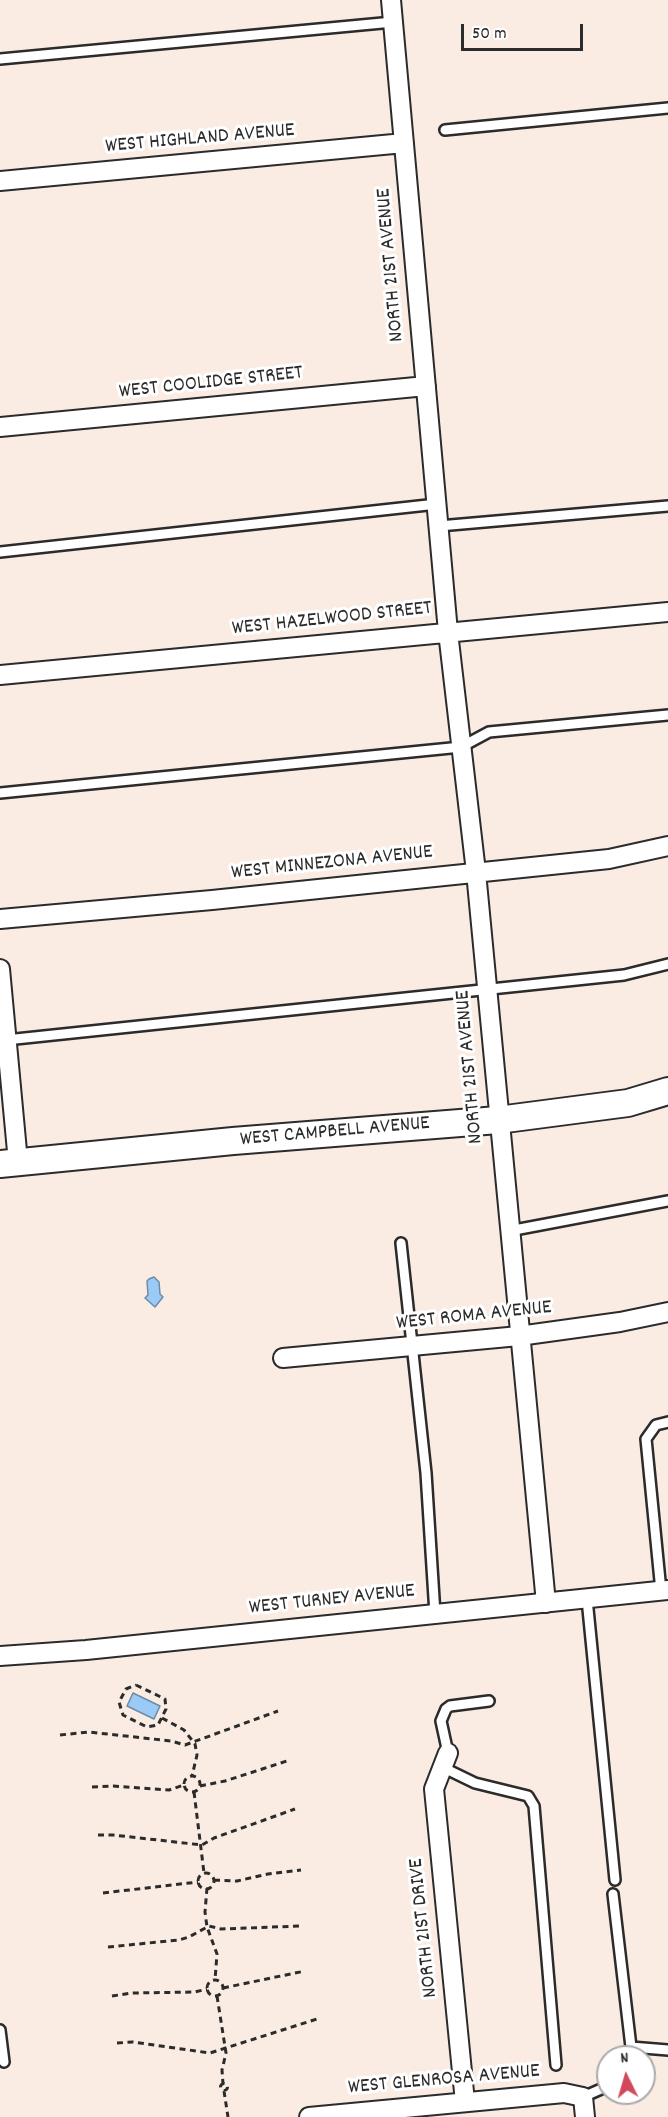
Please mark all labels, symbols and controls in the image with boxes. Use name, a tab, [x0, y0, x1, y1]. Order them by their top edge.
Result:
scale bar	[464, 12, 586, 50]
text: 50 m	[472, 22, 507, 47]
street label: WEST HIGHLAND AVENUE	[104, 119, 296, 161]
street label: NORTH 21ST AVENUE	[373, 187, 411, 343]
street label: WEST COOLIDGE STREET	[118, 362, 304, 406]
street label: WEST HAZELWOOD STREET	[231, 597, 433, 643]
street label: WEST MINNEZONA AVENUE	[230, 841, 434, 887]
street label: NORTH 21ST AVENUE	[452, 989, 490, 1145]
street label: WEST CAMPBELL AVENUE	[239, 1112, 431, 1154]
street label: WEST ROMA AVENUE	[395, 1296, 553, 1338]
street label: WEST TURNEY AVENUE	[248, 1580, 416, 1622]
street label: NORTH 21ST DRIVE	[405, 1857, 445, 1999]
north arrow	[596, 2045, 656, 2105]
text: N	[620, 2047, 630, 2070]
street label: WEST GLENROSA AVENUE	[347, 2060, 541, 2102]

